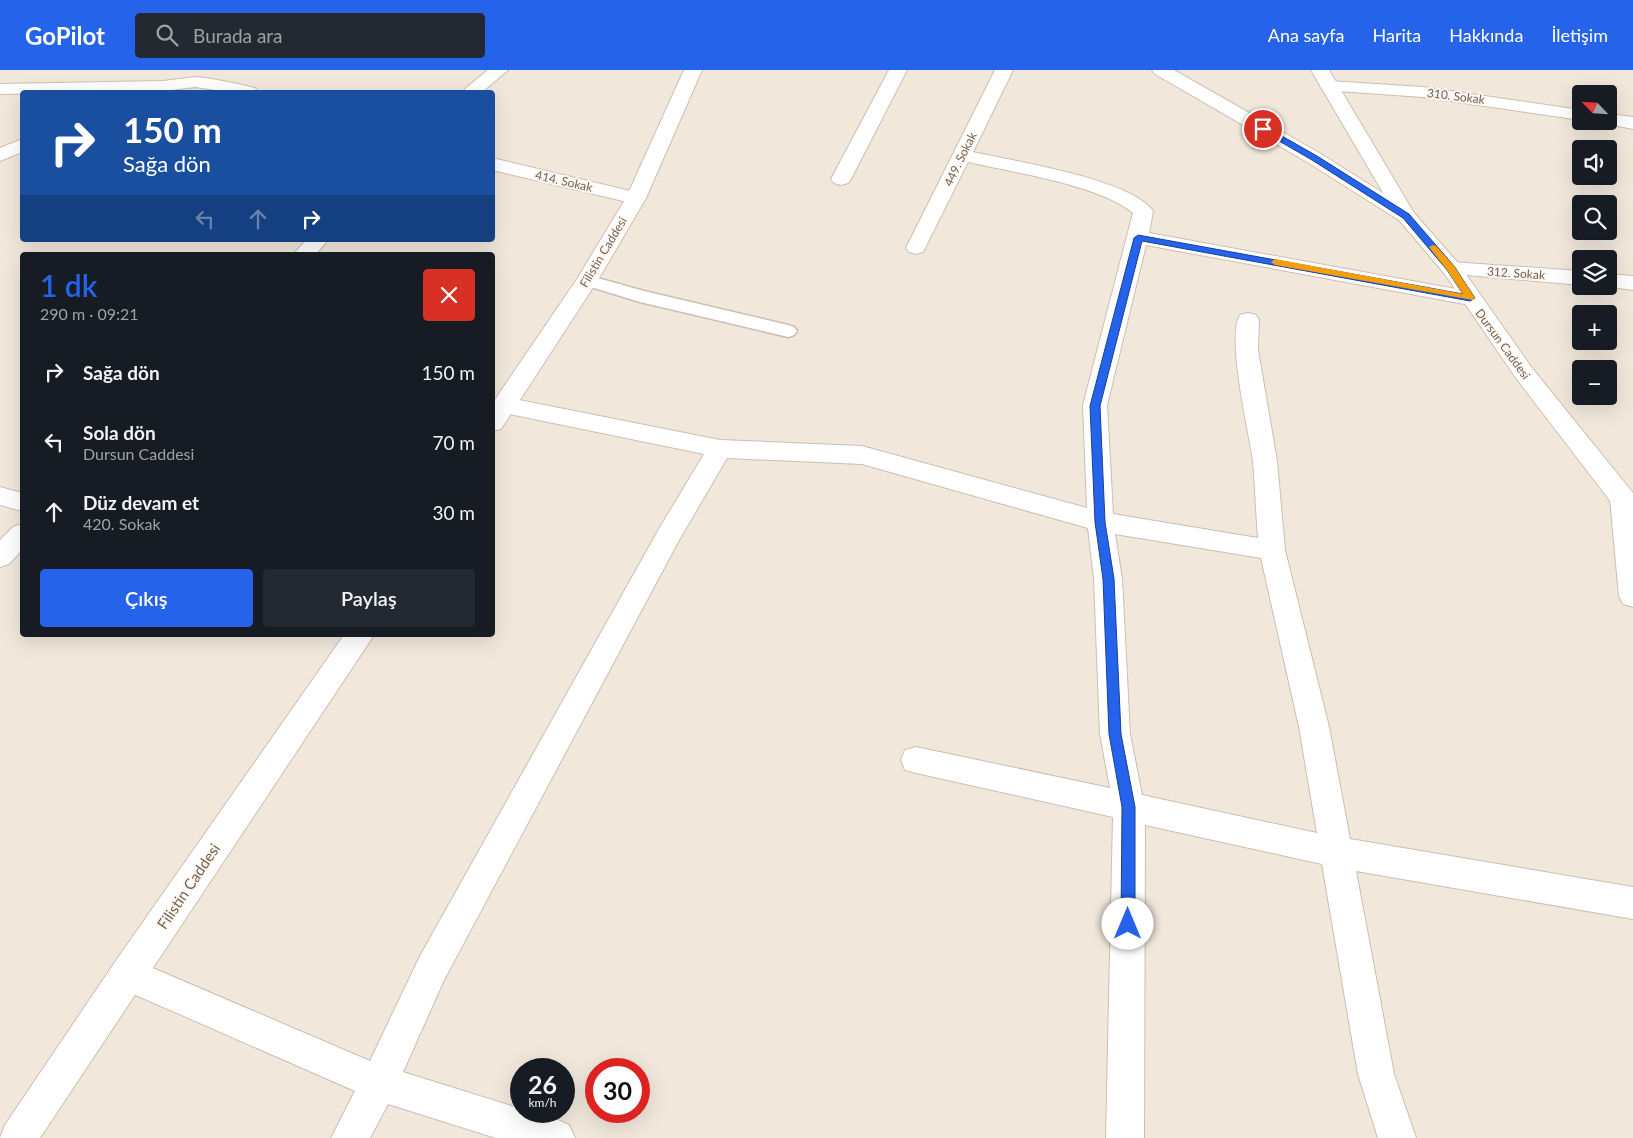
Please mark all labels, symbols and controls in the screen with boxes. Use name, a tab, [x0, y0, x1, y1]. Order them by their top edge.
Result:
search box	[135, 13, 485, 58]
text: GoPilot	[25, 21, 105, 50]
icon: search	[153, 21, 181, 49]
text: Burada ara	[193, 24, 283, 47]
text: Ana sayfa	[1268, 24, 1345, 46]
text: Harita	[1373, 24, 1421, 46]
text: Hakkında	[1449, 24, 1523, 46]
text: İletişim	[1551, 24, 1608, 46]
street label: 310. Sokak	[1426, 85, 1487, 107]
north arrow	[1572, 85, 1618, 130]
map controls	[1572, 85, 1617, 405]
text: 150 m	[123, 108, 222, 150]
pin	[1242, 108, 1284, 150]
icon: right	[40, 110, 105, 175]
icon: arrive	[1249, 115, 1277, 143]
street label: 449. Sokak	[940, 129, 980, 188]
button: sound	[1572, 140, 1617, 185]
text: Sağa dön	[123, 150, 211, 177]
street label: 414. Sokak	[534, 167, 595, 195]
button: search	[1572, 195, 1617, 240]
icon: left	[191, 205, 219, 233]
icon: ahead	[244, 205, 272, 233]
icon: right	[297, 205, 325, 233]
street label: Filistin Caddesi	[576, 214, 630, 290]
button: layers	[1572, 250, 1617, 295]
street label: 312. Sokak	[1486, 263, 1546, 283]
text: 1 dk	[40, 267, 97, 303]
button: close	[423, 269, 475, 321]
text: 290 m · 09:21	[40, 304, 139, 323]
button: +	[1572, 305, 1617, 350]
street label: Dursun Caddesi	[1472, 306, 1534, 382]
icon: right	[40, 358, 68, 386]
button: −	[1572, 360, 1617, 405]
text: Sağa dön	[83, 361, 160, 384]
text: 150 m	[421, 361, 475, 384]
text: Sola dön	[83, 421, 156, 444]
icon: left	[40, 428, 68, 456]
text: 70 m	[432, 431, 475, 454]
text: Dursun Caddesi	[83, 444, 194, 463]
text: Düz devam et	[83, 491, 199, 514]
icon: ahead	[40, 498, 68, 526]
text: 30 m	[432, 501, 475, 524]
text: 420. Sokak	[83, 514, 161, 533]
button: Çıkış	[40, 569, 253, 627]
button: Paylaş	[263, 569, 475, 627]
street label: Filistin Caddesi	[153, 840, 223, 932]
position arrow	[1101, 897, 1153, 949]
speed limit sign: 30	[585, 1058, 650, 1123]
text: 26	[528, 1069, 557, 1099]
text: km/h	[528, 1095, 557, 1110]

